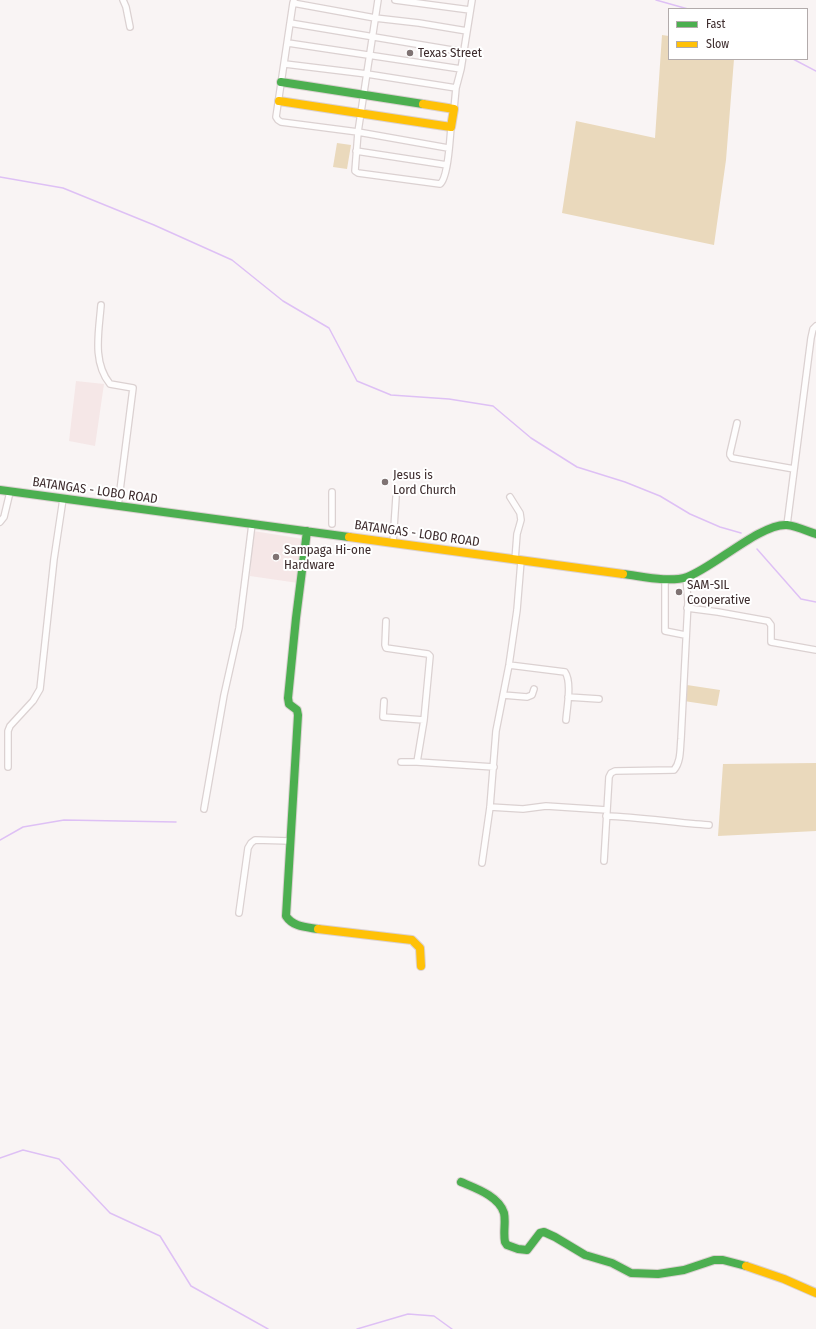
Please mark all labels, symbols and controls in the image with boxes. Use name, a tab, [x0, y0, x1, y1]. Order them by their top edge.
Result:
legend	[668, 8, 808, 60]
text: Fast	[706, 17, 725, 31]
text: Slow	[706, 37, 729, 51]
place label: Texas Street	[418, 45, 482, 61]
marker: Texas Street	[405, 48, 415, 58]
place label: Jesus is Lord Church	[393, 467, 456, 498]
street label: BATANGAS - LOBO ROAD	[32, 475, 158, 507]
marker: Jesus is Lord Church	[380, 477, 390, 487]
street label: BATANGAS - LOBO ROAD	[354, 518, 480, 550]
place label: Sampaga Hi-one Hardware	[284, 542, 371, 573]
marker: Sampaga Hi-one Hardware	[271, 552, 281, 562]
place label: SAM-SIL Cooperative	[687, 577, 751, 608]
marker: SAM-SIL Cooperative	[674, 587, 684, 597]

